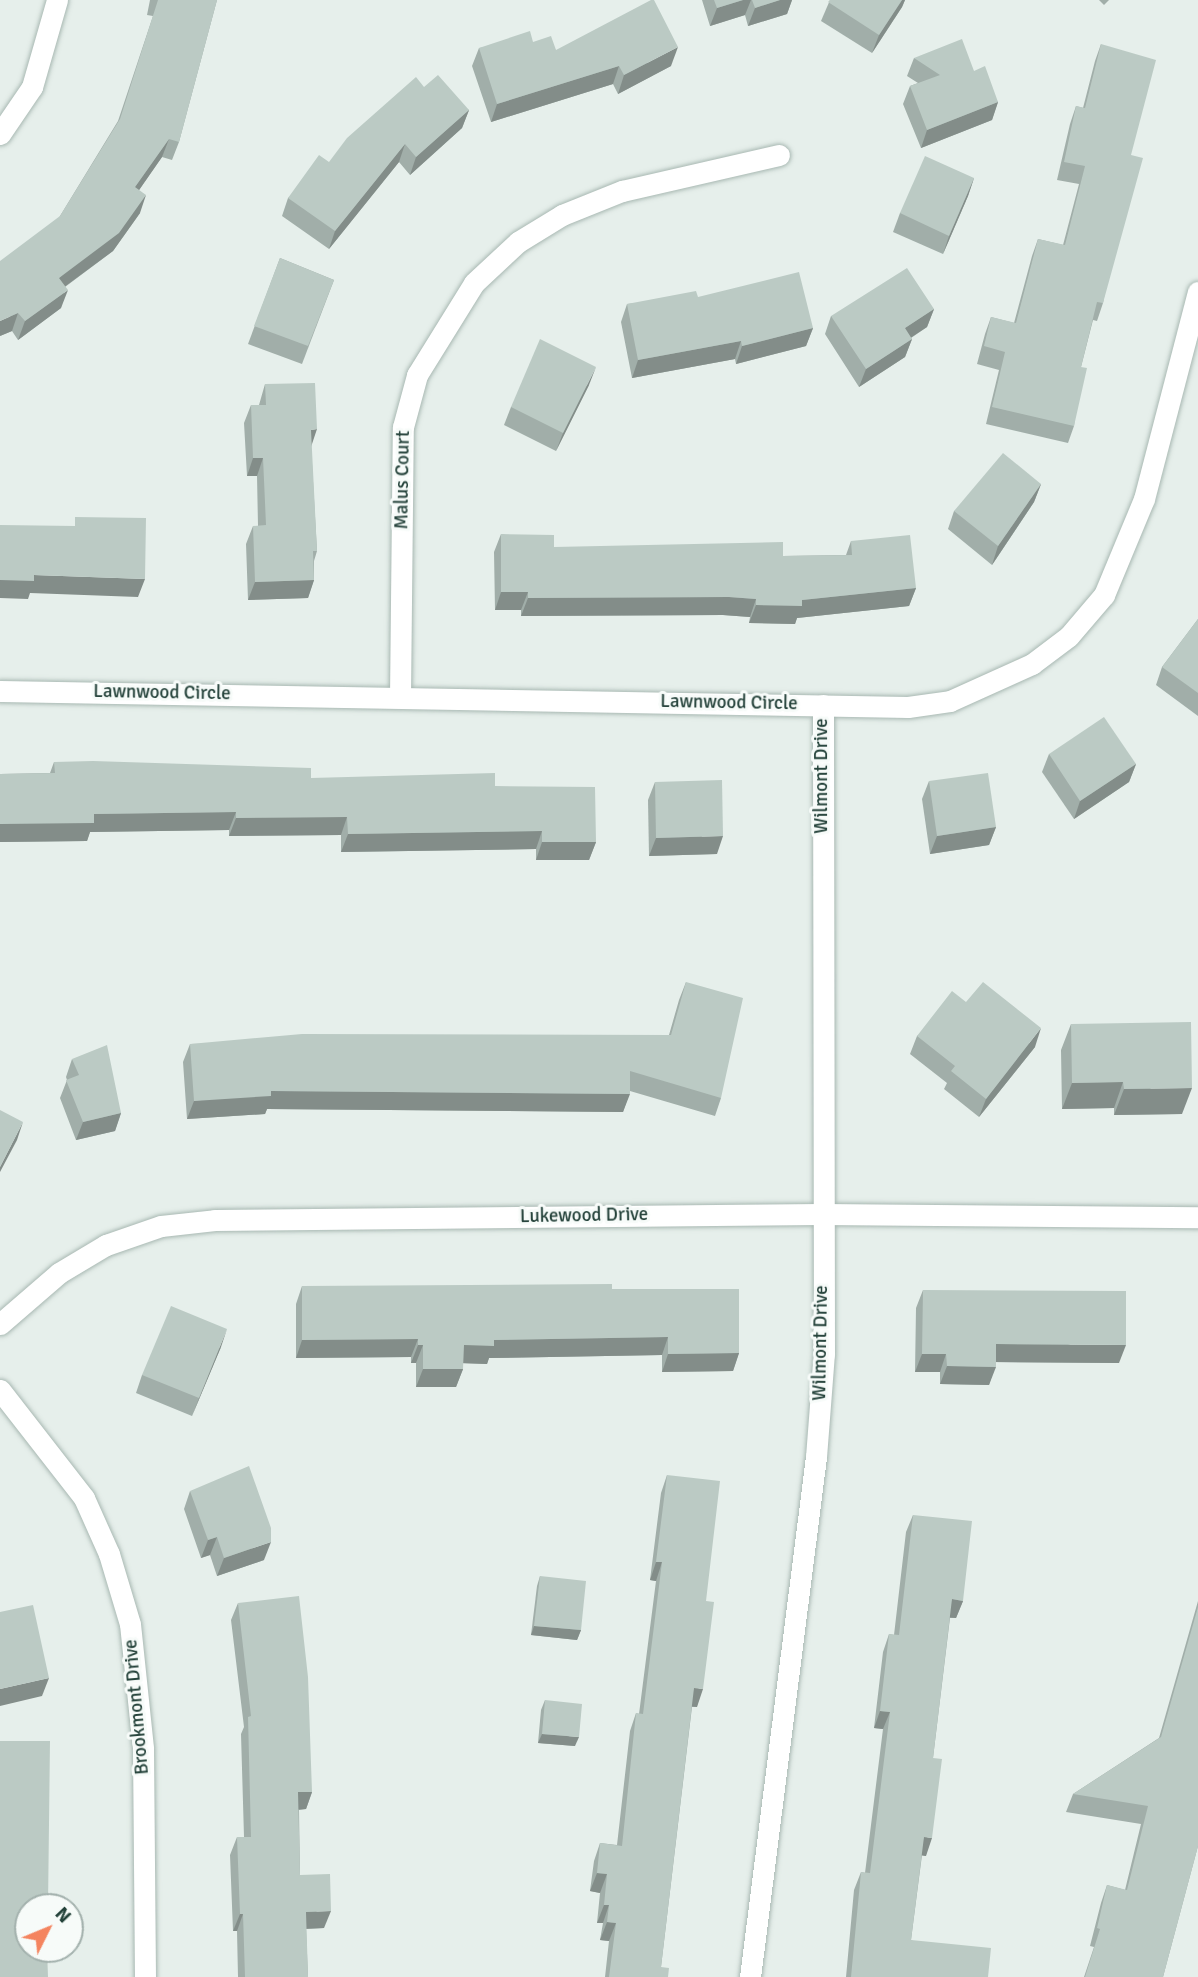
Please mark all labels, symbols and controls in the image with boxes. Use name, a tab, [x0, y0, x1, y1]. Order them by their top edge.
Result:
street label: Malus Court	[391, 430, 415, 530]
street label: Lawnwood Circle	[93, 680, 231, 706]
street label: Lawnwood Circle	[660, 690, 798, 716]
street label: Wilmont Drive	[811, 718, 833, 834]
street label: Lukewood Drive	[520, 1203, 648, 1229]
street label: Wilmont Drive	[809, 1285, 833, 1401]
street label: Brookmont Drive	[120, 1638, 154, 1776]
north arrow	[14, 1893, 84, 1963]
text: N	[50, 1902, 76, 1928]

